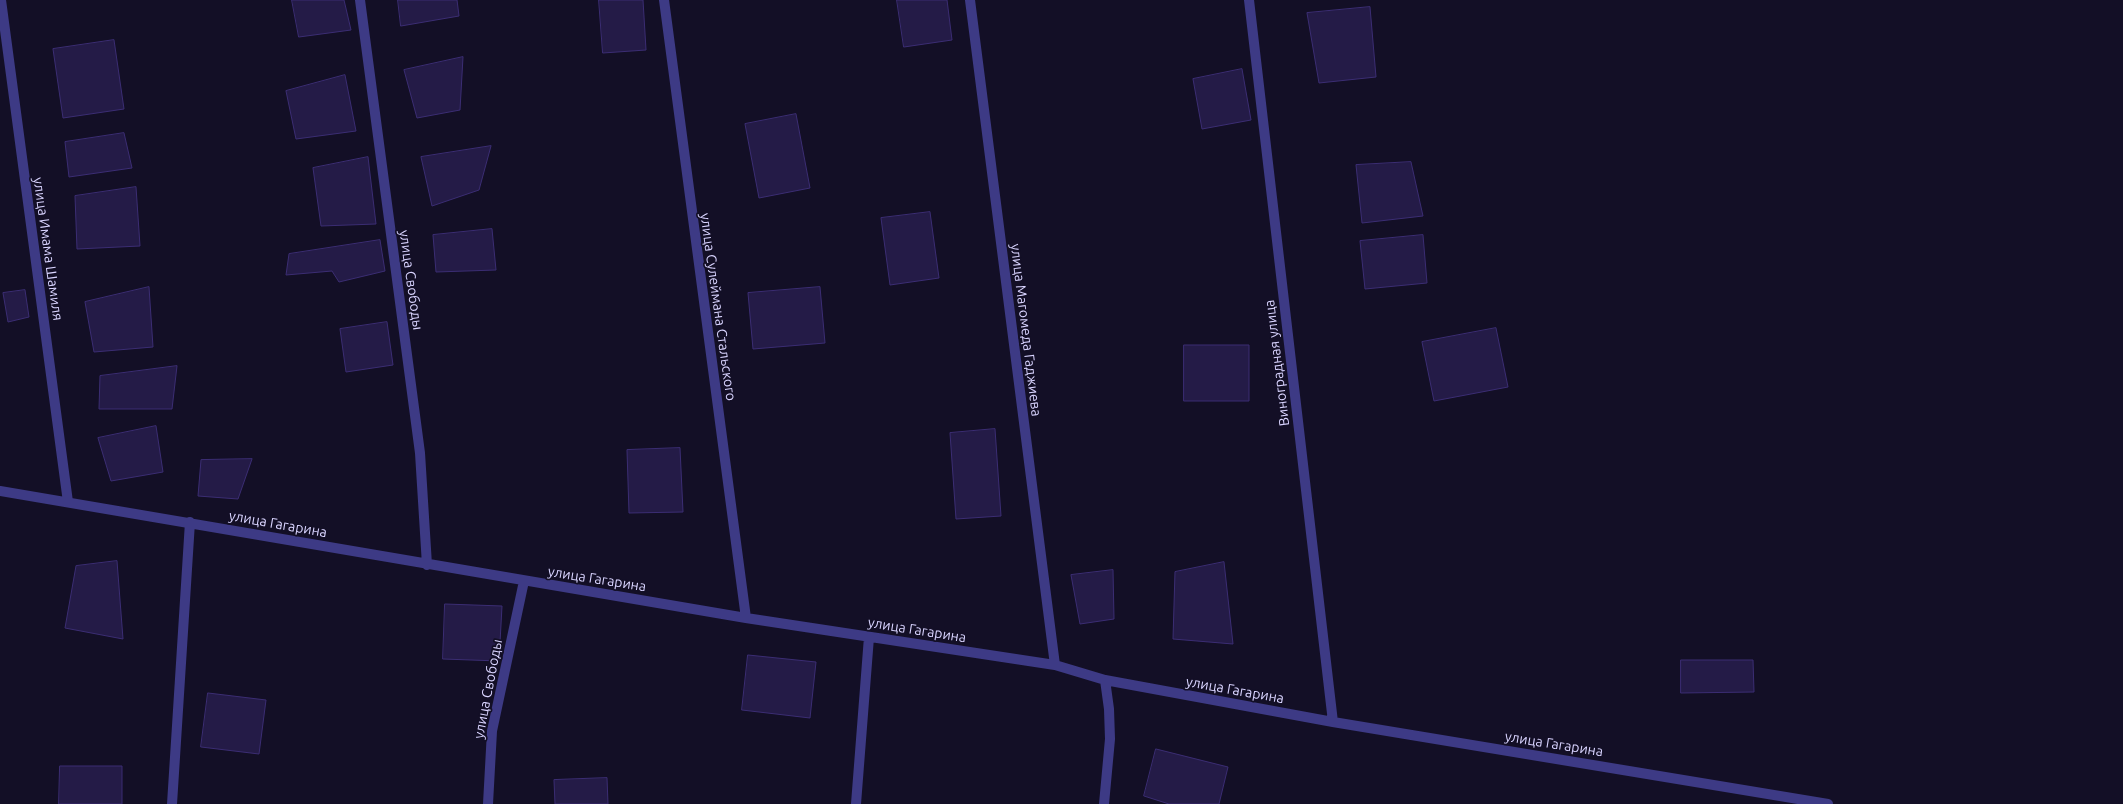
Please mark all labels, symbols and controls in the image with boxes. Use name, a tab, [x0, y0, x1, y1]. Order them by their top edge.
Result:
street label: улица Имама Шамиля	[30, 176, 66, 322]
street label: улица Сулеймана Стальского	[697, 212, 739, 402]
street label: улица Свободы	[396, 229, 426, 331]
street label: улица Магомеда Гаджиева	[1007, 243, 1045, 417]
street label: Виноградная улица	[1261, 299, 1293, 427]
street label: улица Гагарина	[228, 507, 328, 541]
street label: улица Гагарина	[547, 563, 647, 595]
street label: улица Гагарина	[867, 614, 967, 646]
street label: улица Свободы	[470, 638, 506, 740]
street label: улица Гагарина	[1185, 673, 1285, 707]
street label: улица Гагарина	[1504, 728, 1604, 760]

